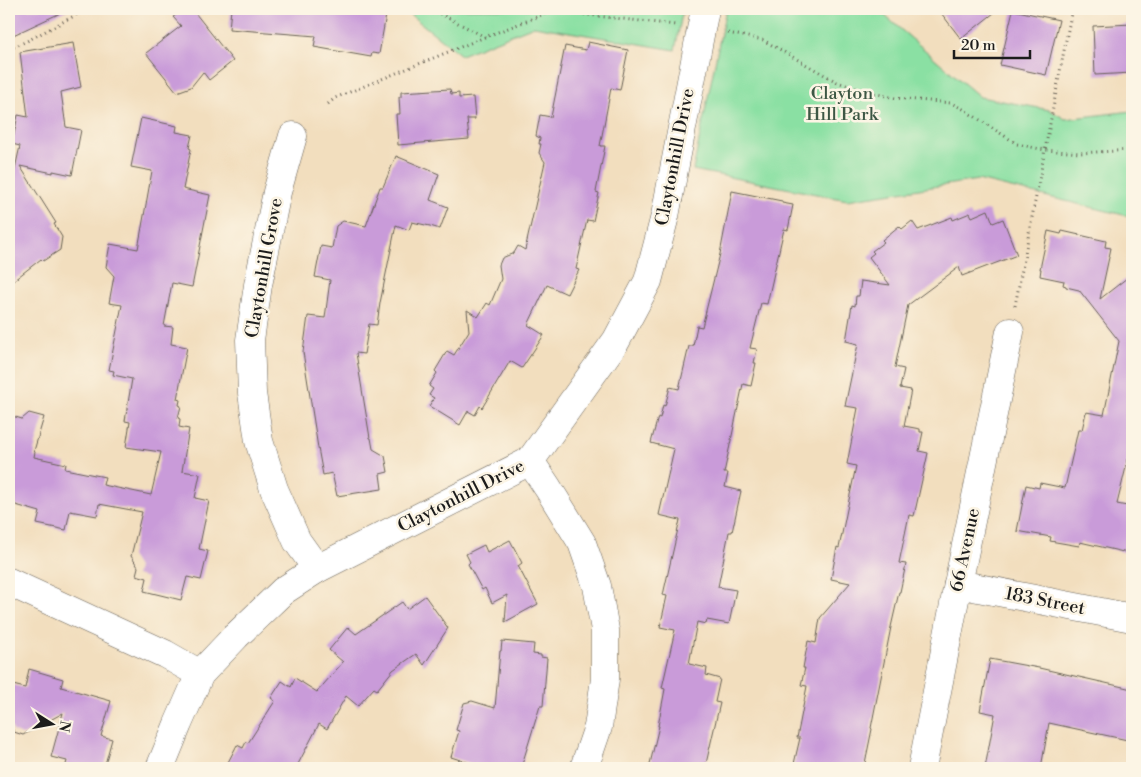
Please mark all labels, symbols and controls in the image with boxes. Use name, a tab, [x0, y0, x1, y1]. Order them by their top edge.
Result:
scale bar	[954, 28, 1030, 60]
text: 20 m	[961, 36, 996, 55]
park label: Clayton Hill Park	[806, 82, 880, 126]
street label: Claytonhill Drive	[650, 86, 700, 228]
street label: Claytonhill Grove	[240, 196, 288, 340]
street label: Claytonhill Drive	[394, 454, 528, 538]
street label: 66 Avenue	[945, 506, 985, 594]
street label: 183 Street	[1003, 582, 1088, 620]
north arrow	[28, 700, 78, 750]
text: N	[54, 719, 74, 733]

